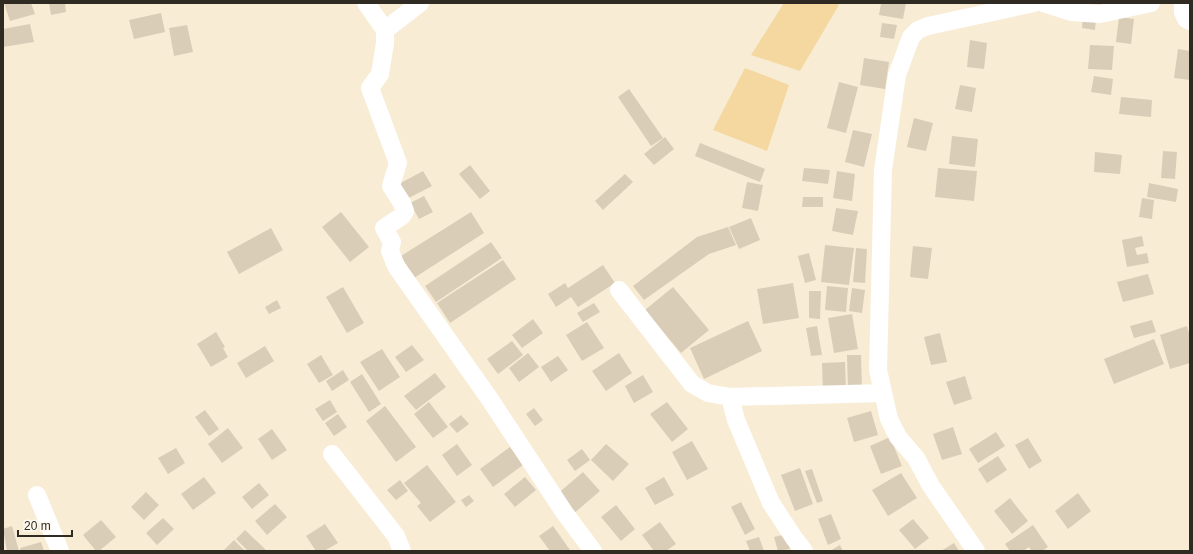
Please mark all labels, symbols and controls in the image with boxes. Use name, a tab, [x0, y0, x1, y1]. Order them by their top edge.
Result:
scale bar	[18, 512, 72, 538]
text: 20 m	[24, 519, 51, 533]

